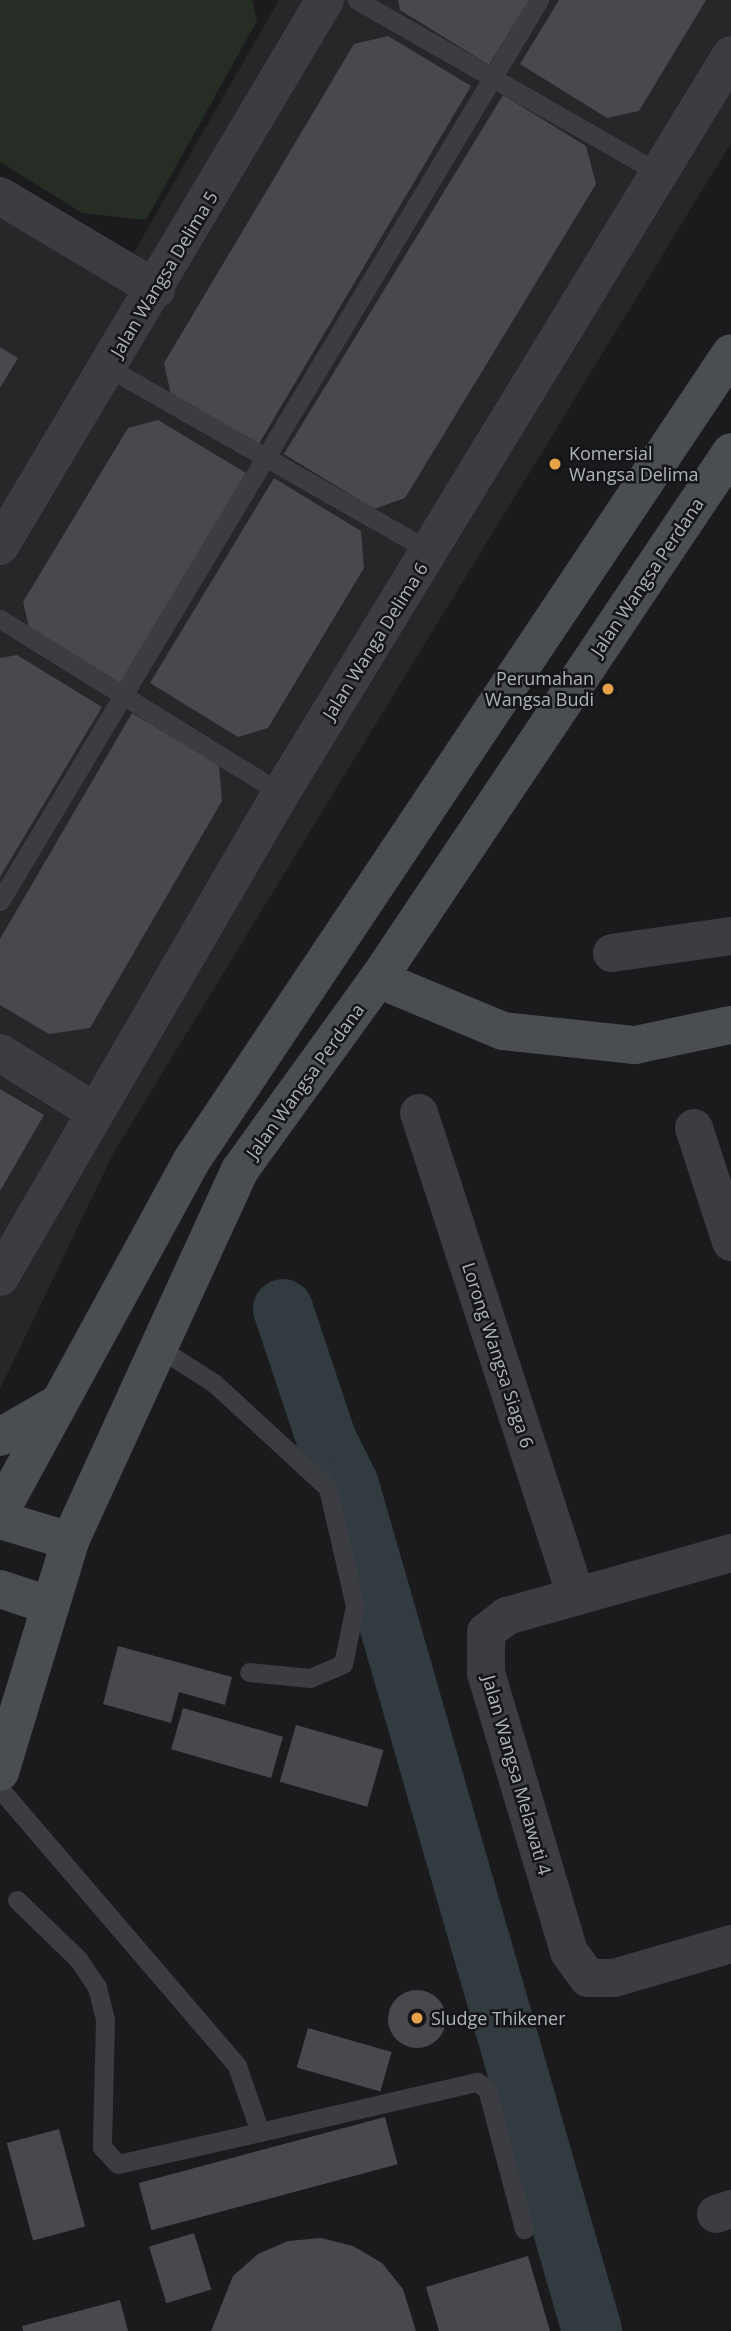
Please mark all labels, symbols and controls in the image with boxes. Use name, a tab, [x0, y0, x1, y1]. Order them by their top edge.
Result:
street label: Jalan Wangsa Delima 5	[106, 187, 222, 361]
place label: Komersial Wangsa Delima	[569, 443, 699, 486]
marker: Komersial Wangsa Delima	[547, 456, 563, 472]
street label: Jalan Wangsa Perdana	[586, 494, 708, 660]
street label: Jalan Wanga Delima 6	[318, 558, 432, 724]
place label: Perumahan Wangsa Budi	[485, 668, 594, 710]
marker: Perumahan Wangsa Budi	[600, 681, 616, 697]
street label: Jalan Wangsa Perdana	[242, 999, 368, 1163]
street label: Lorong Wangsa Siaga 6	[458, 1260, 538, 1450]
street label: Jalan Wangsa Melawati 4	[478, 1673, 556, 1877]
place label: Sludge Thikener	[431, 2007, 566, 2029]
marker: Sludge Thikener	[409, 2010, 425, 2026]

